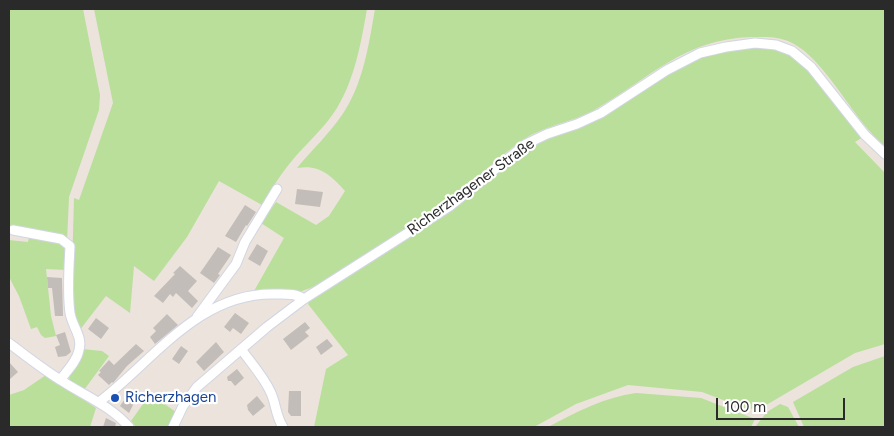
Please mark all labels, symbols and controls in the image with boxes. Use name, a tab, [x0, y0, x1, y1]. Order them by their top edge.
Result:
street label: Richerzhagener Straße	[404, 135, 538, 239]
scale bar	[719, 388, 848, 420]
place label: Richerzhagen	[125, 389, 216, 407]
marker: Richerzhagen	[109, 392, 121, 404]
text: 100 m	[724, 398, 766, 416]

